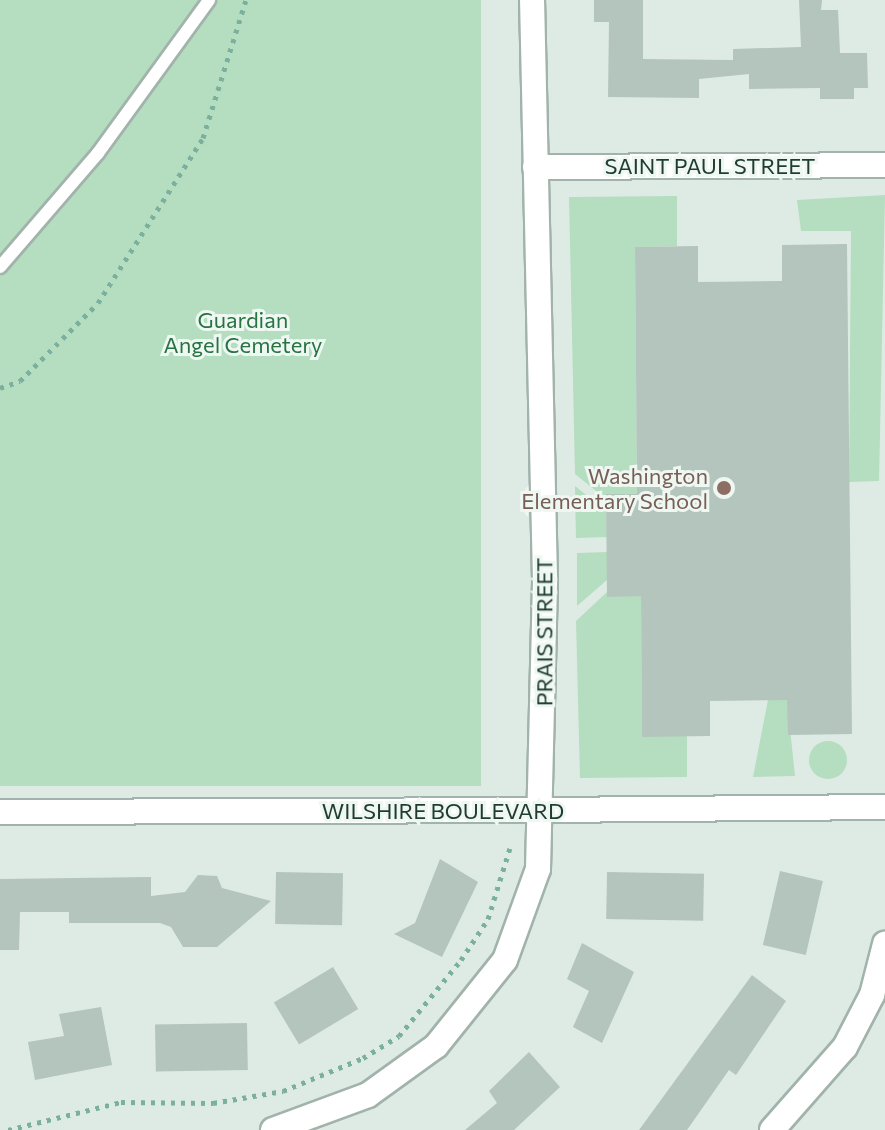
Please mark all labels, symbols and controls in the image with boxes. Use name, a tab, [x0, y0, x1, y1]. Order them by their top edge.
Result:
street label: SAINT PAUL STREET	[605, 153, 815, 179]
park label: Guardian Angel Cemetery	[164, 306, 322, 358]
place label: Washington Elementary School	[521, 462, 708, 514]
marker: Washington Elementary School	[715, 479, 733, 497]
street label: PRAIS STREET	[531, 558, 557, 706]
street label: WILSHIRE BOULEVARD	[322, 798, 564, 824]

